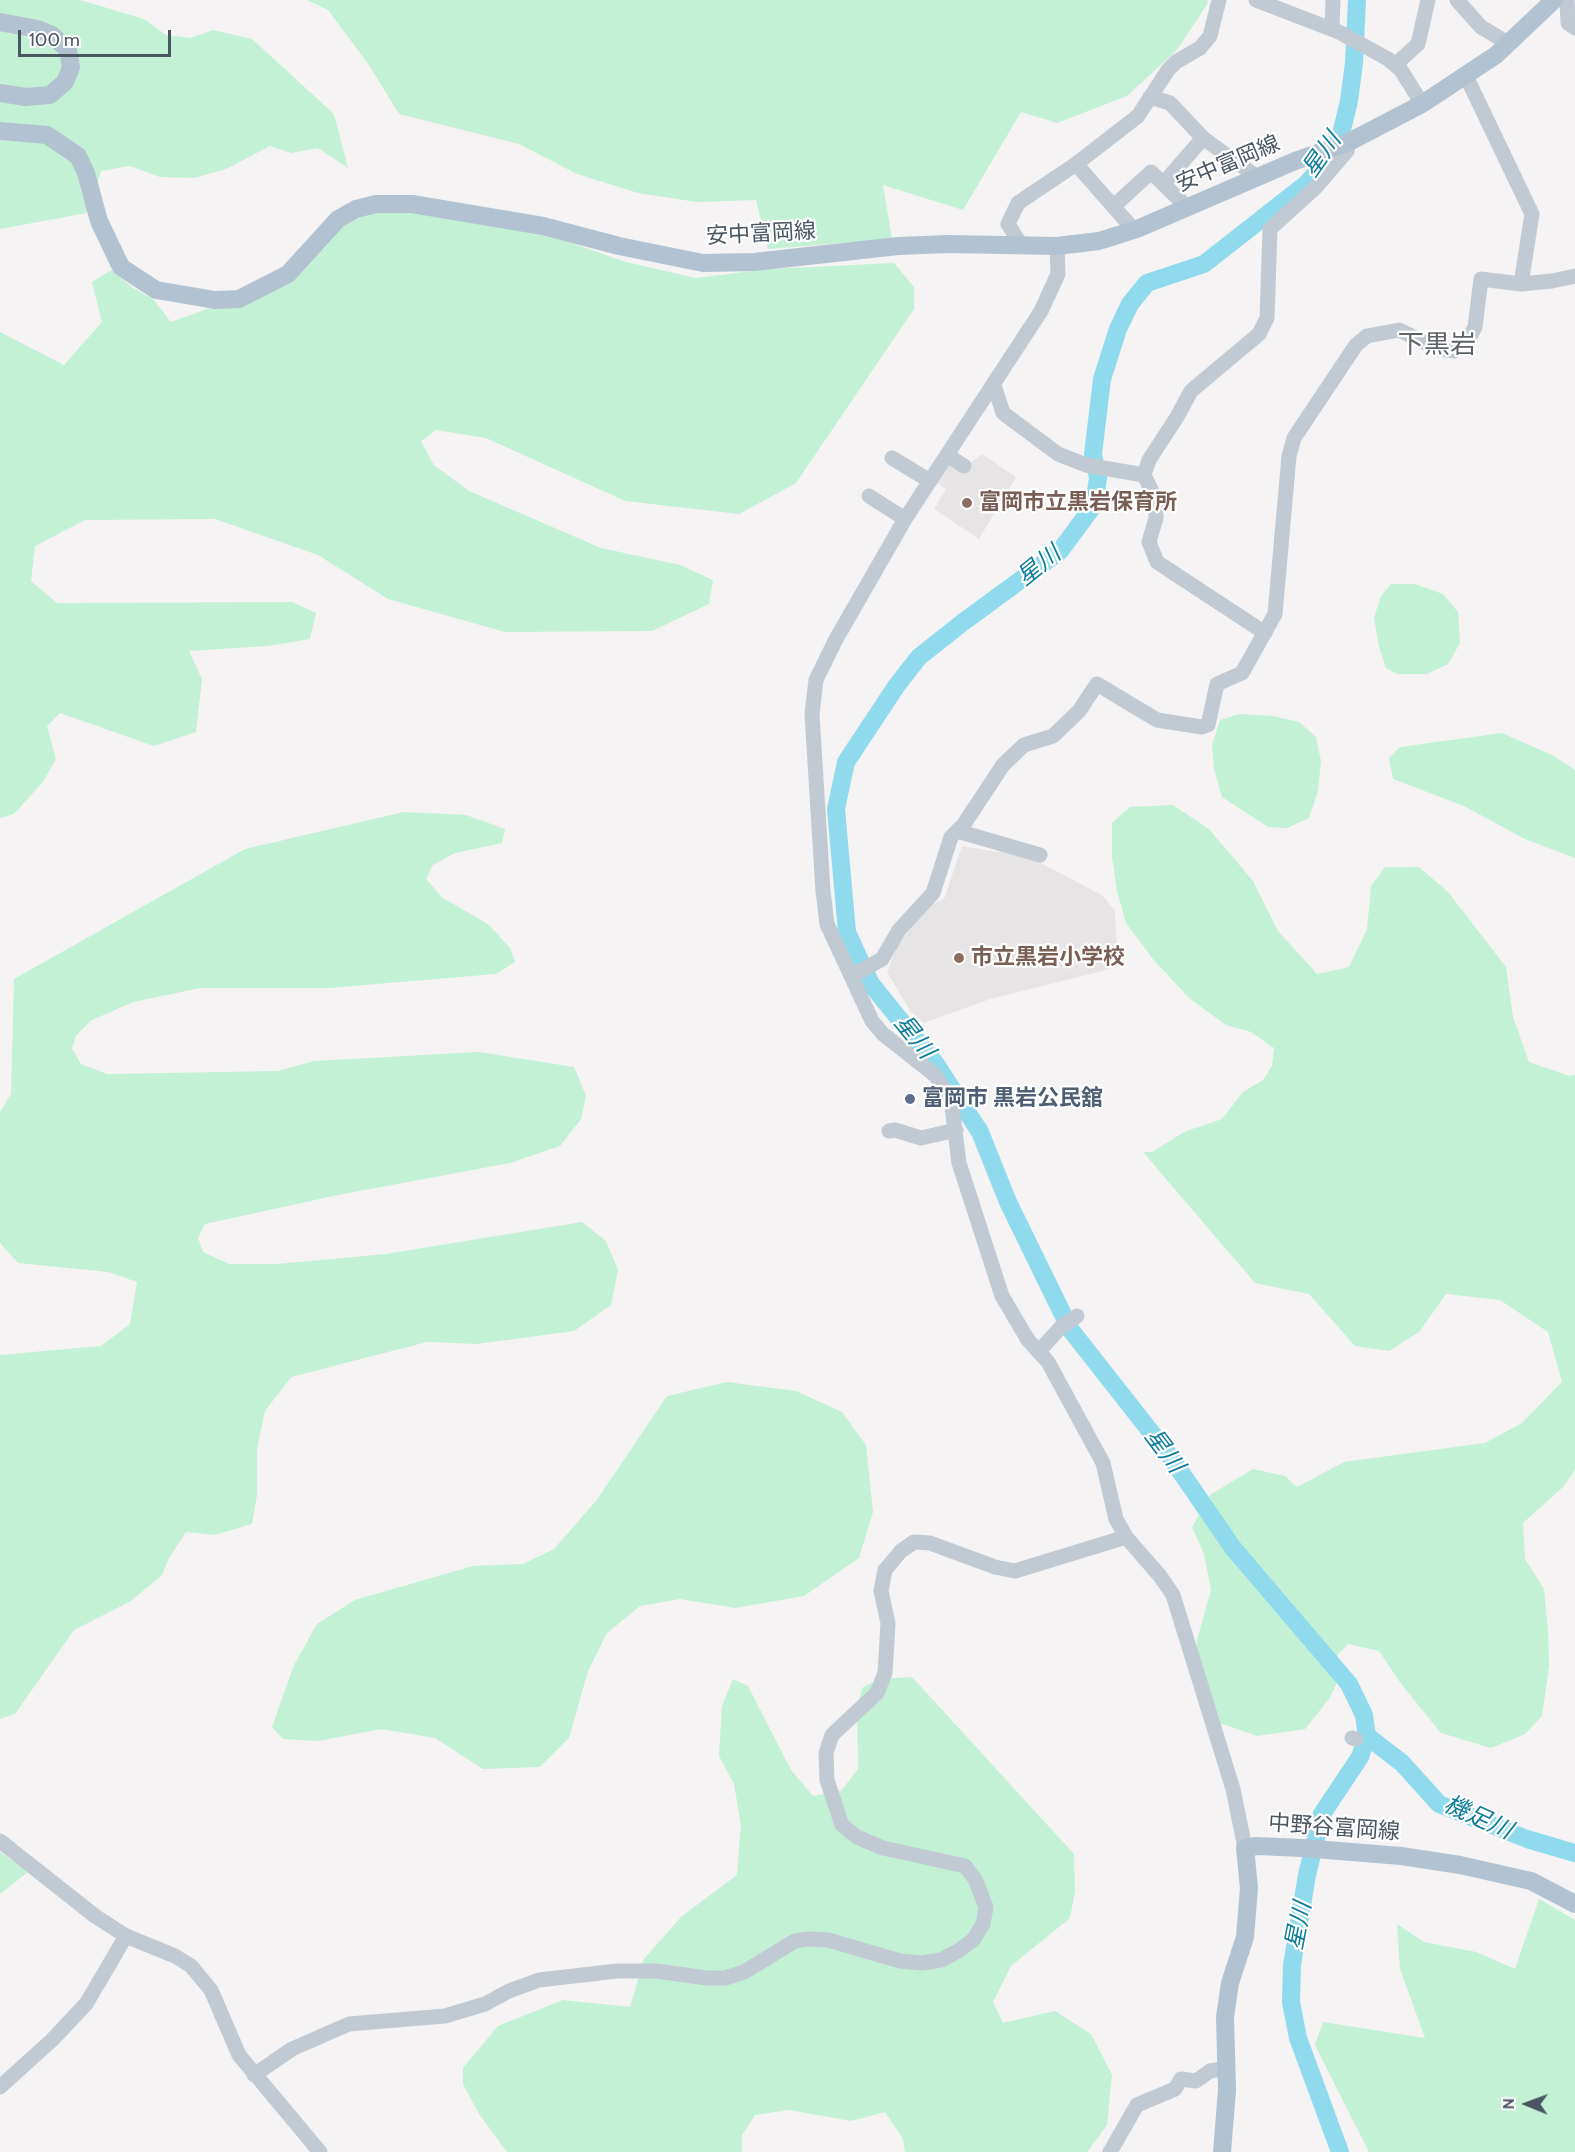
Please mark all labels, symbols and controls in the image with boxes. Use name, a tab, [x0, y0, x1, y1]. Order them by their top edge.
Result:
scale bar	[21, 18, 174, 56]
text: 100 m	[29, 29, 80, 51]
water label: 星川	[1296, 127, 1348, 183]
street label: 安中富岡線	[1172, 130, 1284, 198]
street label: 安中富岡線	[705, 218, 817, 250]
district label: 下黒岩	[1398, 329, 1476, 361]
place label: 富岡市立黒岩保育所	[979, 490, 1177, 516]
marker: 富岡市立黒岩保育所	[960, 496, 974, 510]
water label: 星川	[1011, 540, 1067, 592]
place label: 市立黒岩小学校	[971, 945, 1125, 971]
marker: 市立黒岩小学校	[952, 951, 966, 965]
water label: 星川	[888, 1009, 940, 1065]
place label: 富岡市 黒岩公民舘	[922, 1086, 1103, 1112]
marker: 富岡市 黒岩公民舘	[903, 1092, 917, 1106]
water label: 星川	[1138, 1423, 1190, 1479]
water label: 機足川	[1439, 1790, 1517, 1846]
street label: 中野谷富岡線	[1267, 1810, 1401, 1846]
water label: 星川	[1280, 1900, 1318, 1952]
north arrow	[1497, 2074, 1557, 2134]
text: N	[1499, 2098, 1518, 2109]

